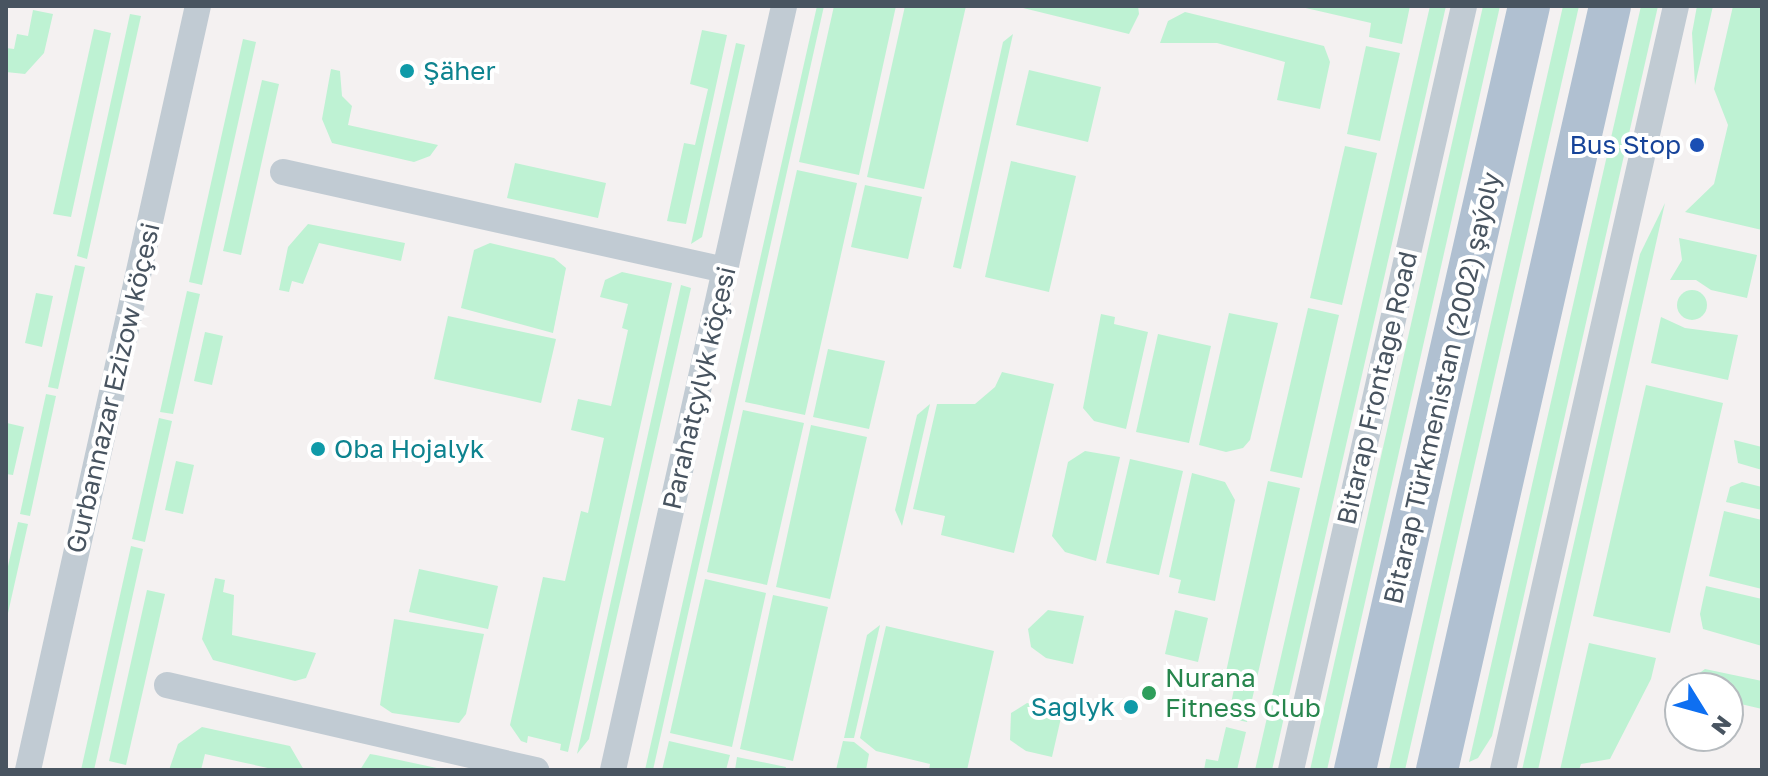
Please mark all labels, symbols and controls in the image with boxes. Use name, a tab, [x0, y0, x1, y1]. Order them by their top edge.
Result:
place label: Şäher	[423, 55, 496, 87]
marker: Şäher	[398, 62, 416, 80]
place label: Bus Stop	[1569, 129, 1681, 161]
marker: Bus Stop	[1688, 136, 1706, 154]
street label: Bitarap Türkmenistan (2002) şaýoly	[1377, 169, 1507, 607]
street label: Gurbannazar Ezizow köçesi	[60, 220, 166, 556]
street label: Bitarap Frontage Road	[1330, 248, 1424, 528]
street label: Parahatçylyk köçesi	[656, 263, 742, 513]
place label: Oba Hojalyk	[334, 433, 484, 465]
marker: Oba Hojalyk	[309, 440, 327, 458]
place label: Nurana Fitness Club	[1165, 662, 1321, 724]
north arrow	[1664, 672, 1744, 752]
marker: Nurana Fitness Club	[1140, 684, 1158, 702]
place label: Saglyk	[1031, 691, 1115, 723]
marker: Saglyk	[1122, 698, 1140, 716]
text: N	[1706, 711, 1738, 740]

